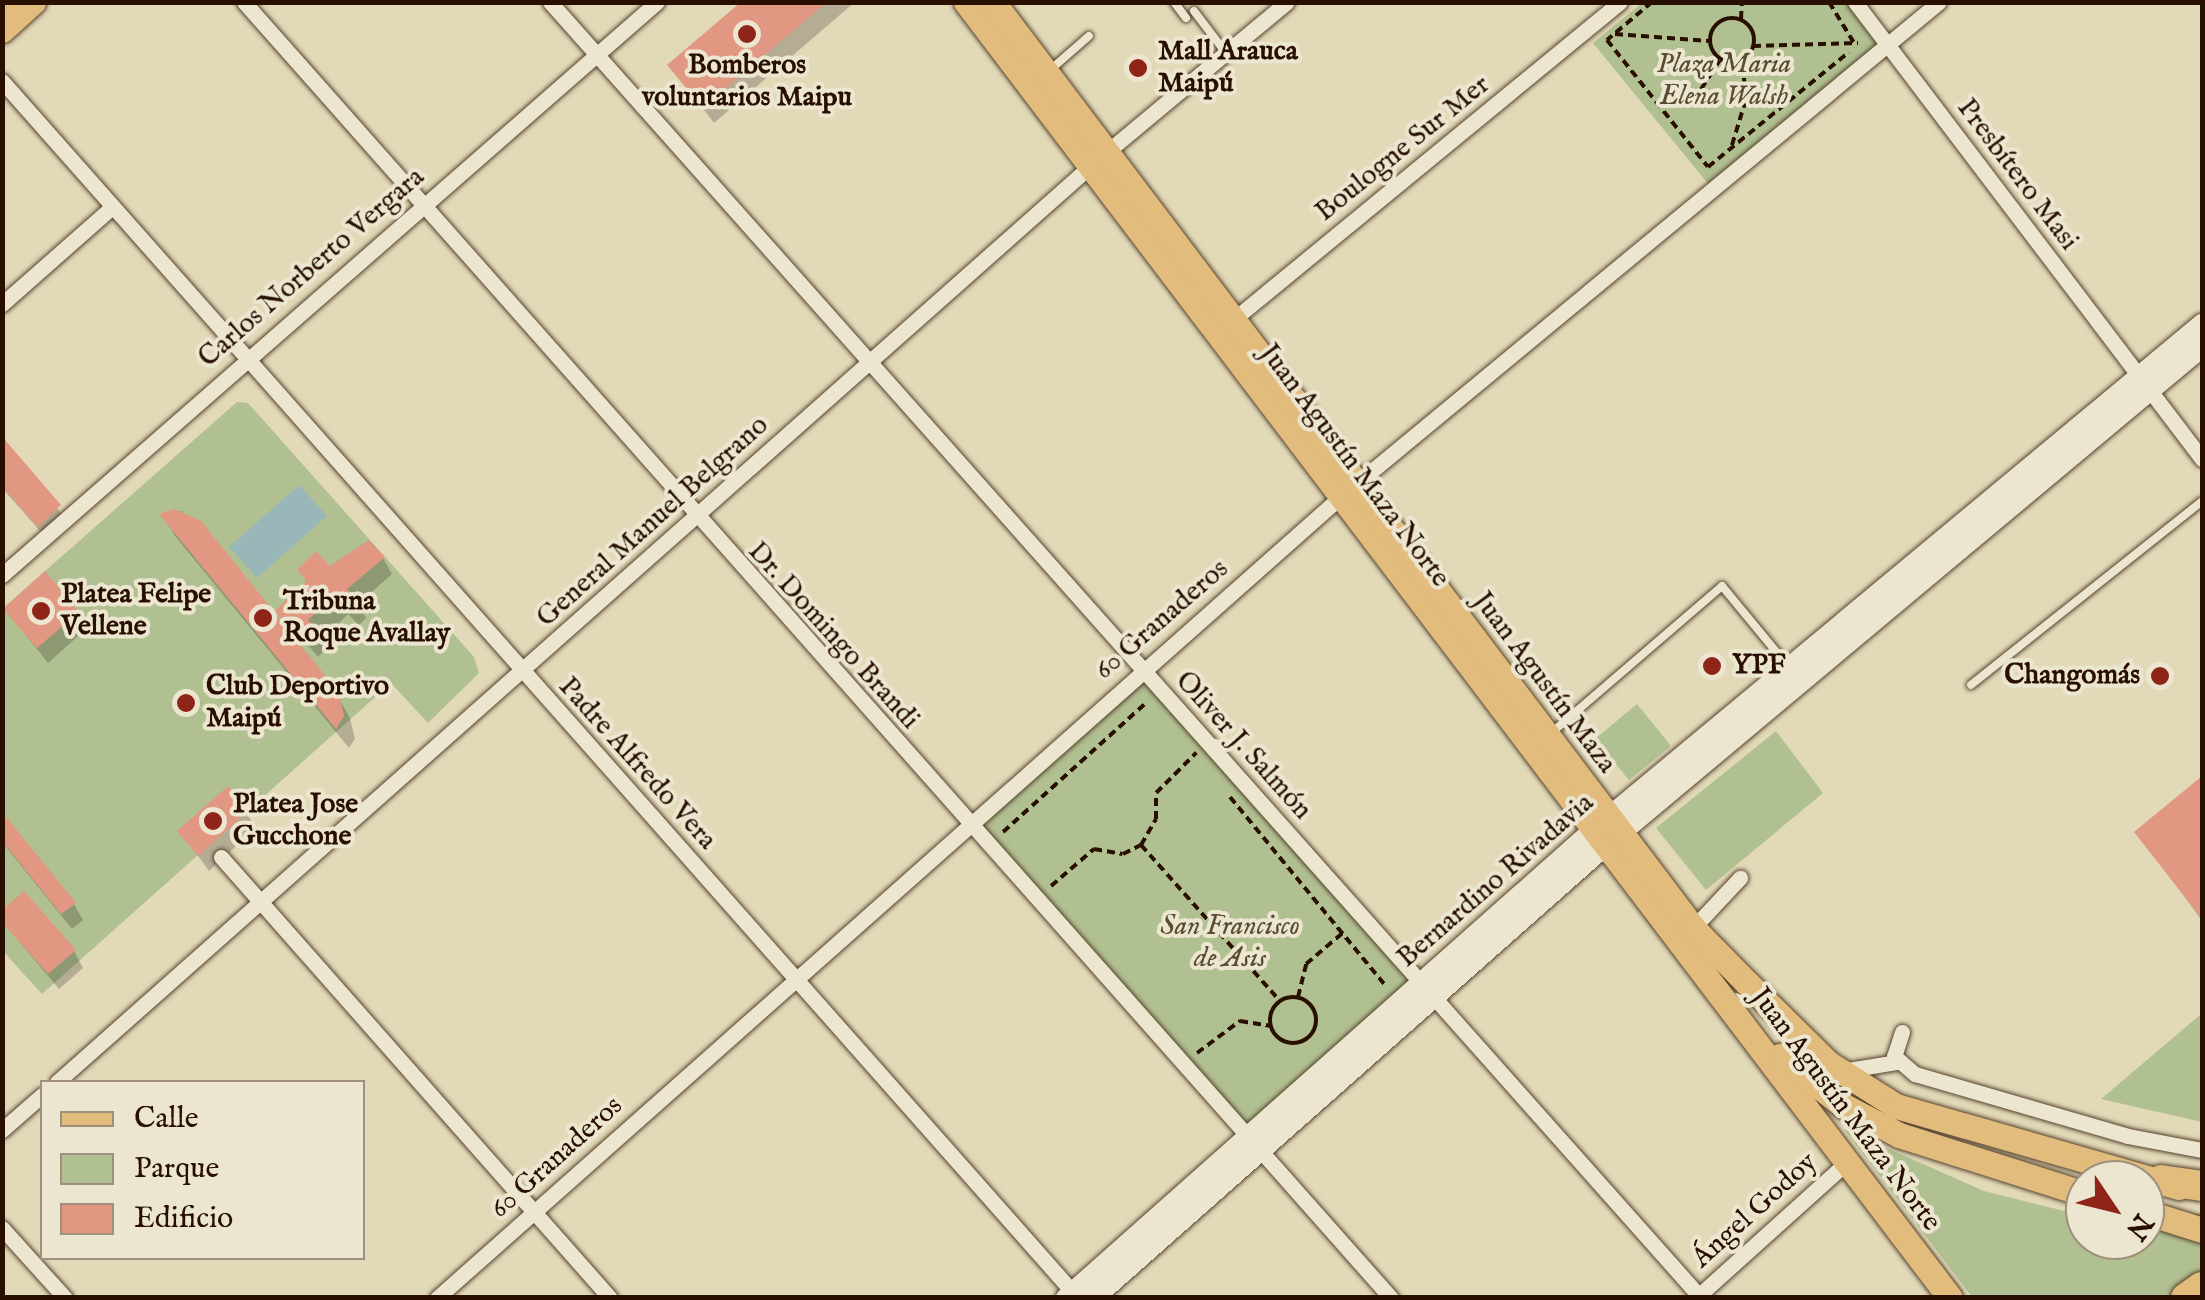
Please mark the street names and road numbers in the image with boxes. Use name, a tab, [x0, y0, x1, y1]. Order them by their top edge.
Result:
street label: Boulogne Sur Mer	[1309, 69, 1497, 229]
street label: Presbítero Masi	[1949, 93, 2085, 257]
street label: Carlos Norberto Vergara	[192, 161, 432, 375]
street label: Juan Agustín Maza Norte	[1252, 338, 1456, 594]
street label: General Manuel Belgrano	[530, 409, 776, 635]
street label: Dr. Domingo Brandi	[740, 535, 926, 737]
street label: 60 Granaderos	[1088, 553, 1236, 687]
street label: Juan Agustín Maza	[1465, 586, 1623, 780]
street label: Oliver J. Salmón	[1168, 665, 1318, 827]
street label: Padre Alfredo Vera	[551, 671, 723, 857]
street label: Bernardino Rivadavia	[1391, 787, 1601, 975]
street label: Juan Agustín Maza Norte	[1743, 982, 1947, 1238]
street label: 60 Granaderos	[484, 1090, 630, 1226]
street label: Ángel Godoy	[1686, 1146, 1824, 1276]

